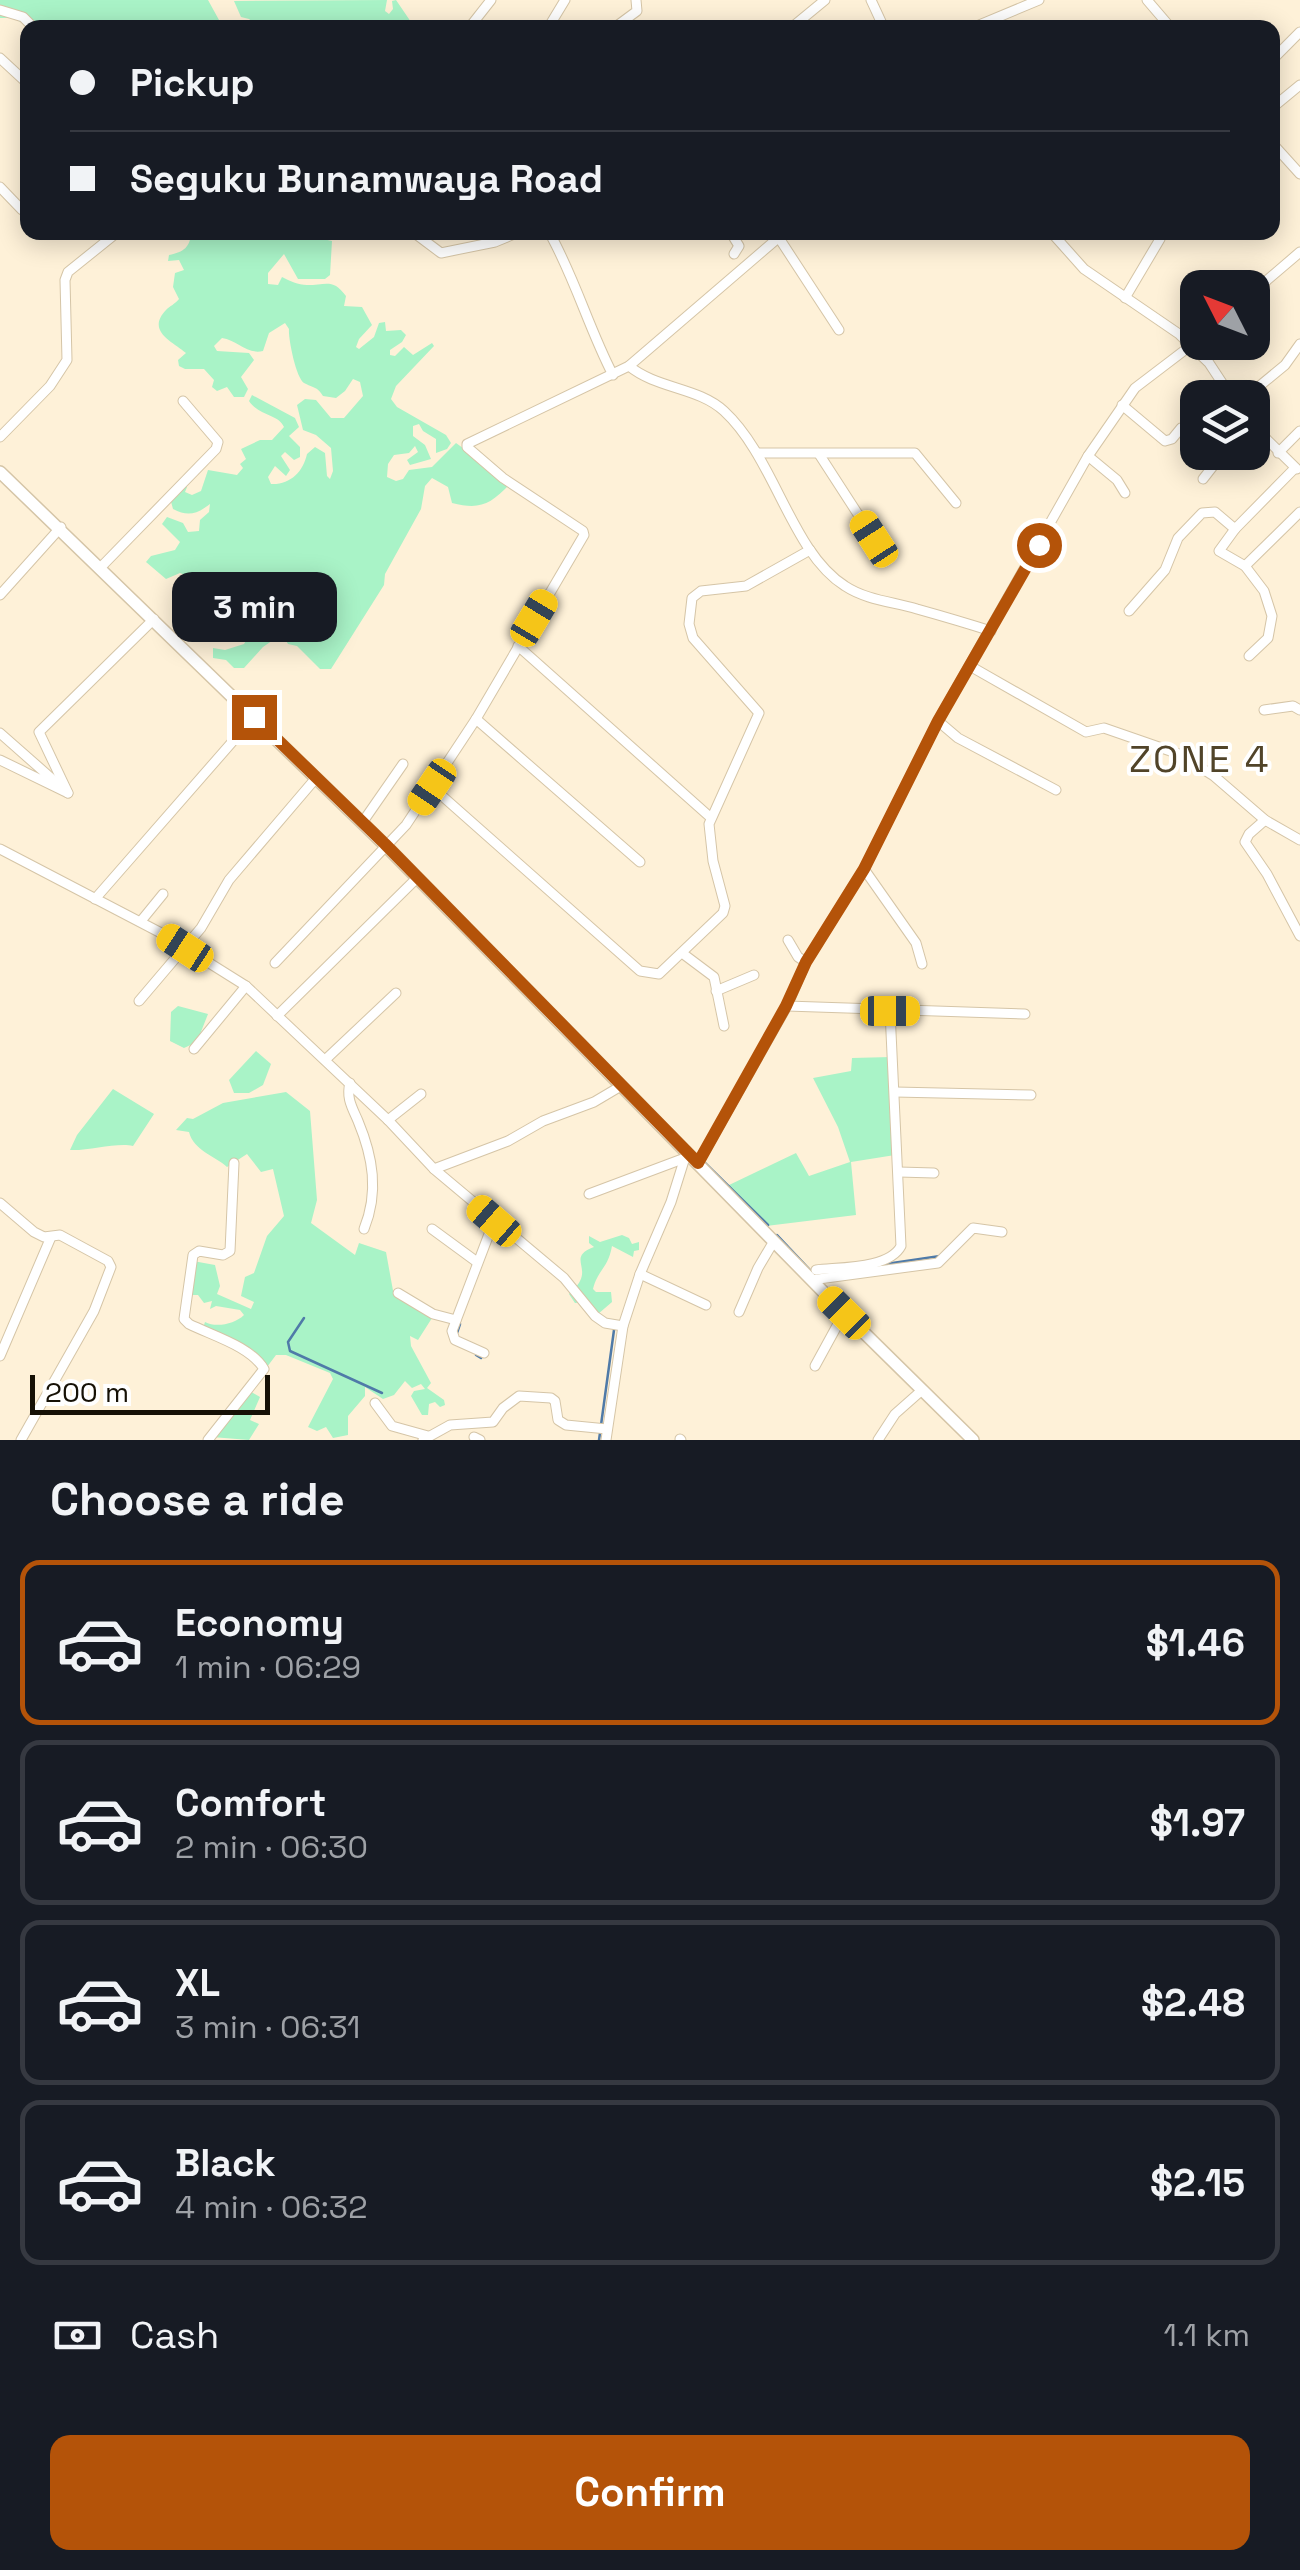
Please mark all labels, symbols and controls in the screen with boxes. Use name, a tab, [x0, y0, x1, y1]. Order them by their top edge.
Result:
text: Pickup	[130, 59, 254, 107]
text: Seguku Bunamwaya Road	[130, 155, 603, 203]
north arrow	[1180, 270, 1270, 360]
map controls	[1180, 270, 1270, 470]
button: layers	[1180, 380, 1270, 470]
car	[845, 506, 903, 572]
route start	[1017, 523, 1062, 568]
callout: 3 min	[172, 572, 336, 642]
car	[506, 585, 562, 651]
text: 3 min	[213, 587, 296, 627]
route end	[232, 695, 277, 740]
district label: ZONE 4	[1129, 735, 1271, 783]
car	[403, 754, 461, 820]
car	[152, 919, 218, 977]
car	[860, 996, 920, 1026]
car	[462, 1190, 526, 1252]
car	[812, 1281, 876, 1345]
scale bar	[30, 1370, 270, 1414]
text: 200 m	[45, 1374, 129, 1410]
text: Choose a ride	[50, 1471, 345, 1528]
icon: car	[55, 1598, 145, 1688]
text: Economy	[175, 1599, 344, 1647]
text: $1.46	[1146, 1619, 1245, 1667]
text: 1 min · 06:29	[175, 1647, 361, 1687]
icon: car	[55, 1778, 145, 1868]
text: Comfort	[175, 1779, 326, 1827]
text: $1.97	[1150, 1799, 1245, 1847]
text: 2 min · 06:30	[175, 1827, 368, 1867]
icon: car	[55, 1958, 145, 2048]
text: XL	[175, 1959, 220, 2007]
text: $2.48	[1141, 1979, 1245, 2027]
text: 3 min · 06:31	[175, 2007, 360, 2047]
icon: car	[55, 2138, 145, 2228]
text: Black	[175, 2139, 276, 2187]
text: $2.15	[1150, 2159, 1245, 2207]
text: 4 min · 06:32	[175, 2187, 367, 2227]
icon: cash	[50, 2308, 105, 2363]
text: Cash	[130, 2311, 219, 2359]
text: 1.1 km	[1163, 2315, 1250, 2355]
button: Confirm	[50, 2435, 1250, 2550]

